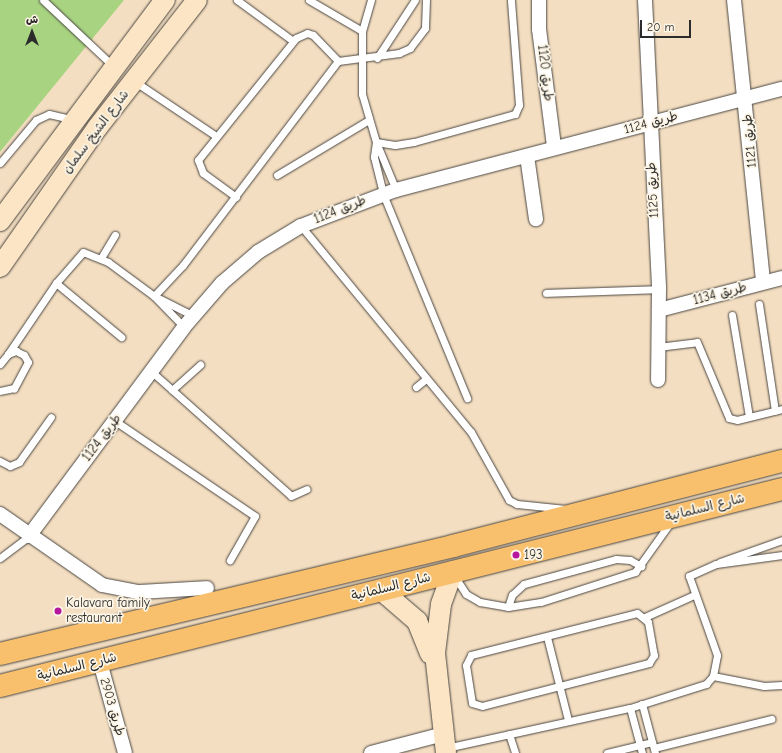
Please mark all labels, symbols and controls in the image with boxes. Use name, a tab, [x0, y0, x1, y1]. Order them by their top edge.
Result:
north arrow	[12, 12, 52, 52]
scale bar	[642, 12, 693, 38]
text: ش	[26, 13, 38, 26]
text: 20 m	[647, 20, 675, 34]
street label: طريق 1120	[534, 44, 556, 102]
street label: شارع الشيخ سلمان	[60, 87, 132, 177]
street label: طريق 1124	[622, 108, 680, 138]
street label: طريق 1121	[740, 113, 760, 169]
street label: طريق 1125	[644, 162, 662, 218]
street label: طريق 1124	[312, 192, 368, 228]
street label: طريق 1134	[692, 279, 748, 309]
street label: طريق 1124	[79, 411, 125, 465]
street label: شارع السلمانية	[664, 491, 746, 525]
place label: 193	[524, 547, 543, 563]
marker: 193	[511, 550, 521, 560]
street label: شارع السلمانية	[350, 570, 432, 604]
place label: Kalavara family restaurant	[66, 596, 150, 627]
marker: Kalavara family restaurant	[53, 606, 63, 616]
street label: شارع السلمانية	[36, 650, 118, 684]
street label: طريق 2903	[96, 676, 128, 738]

